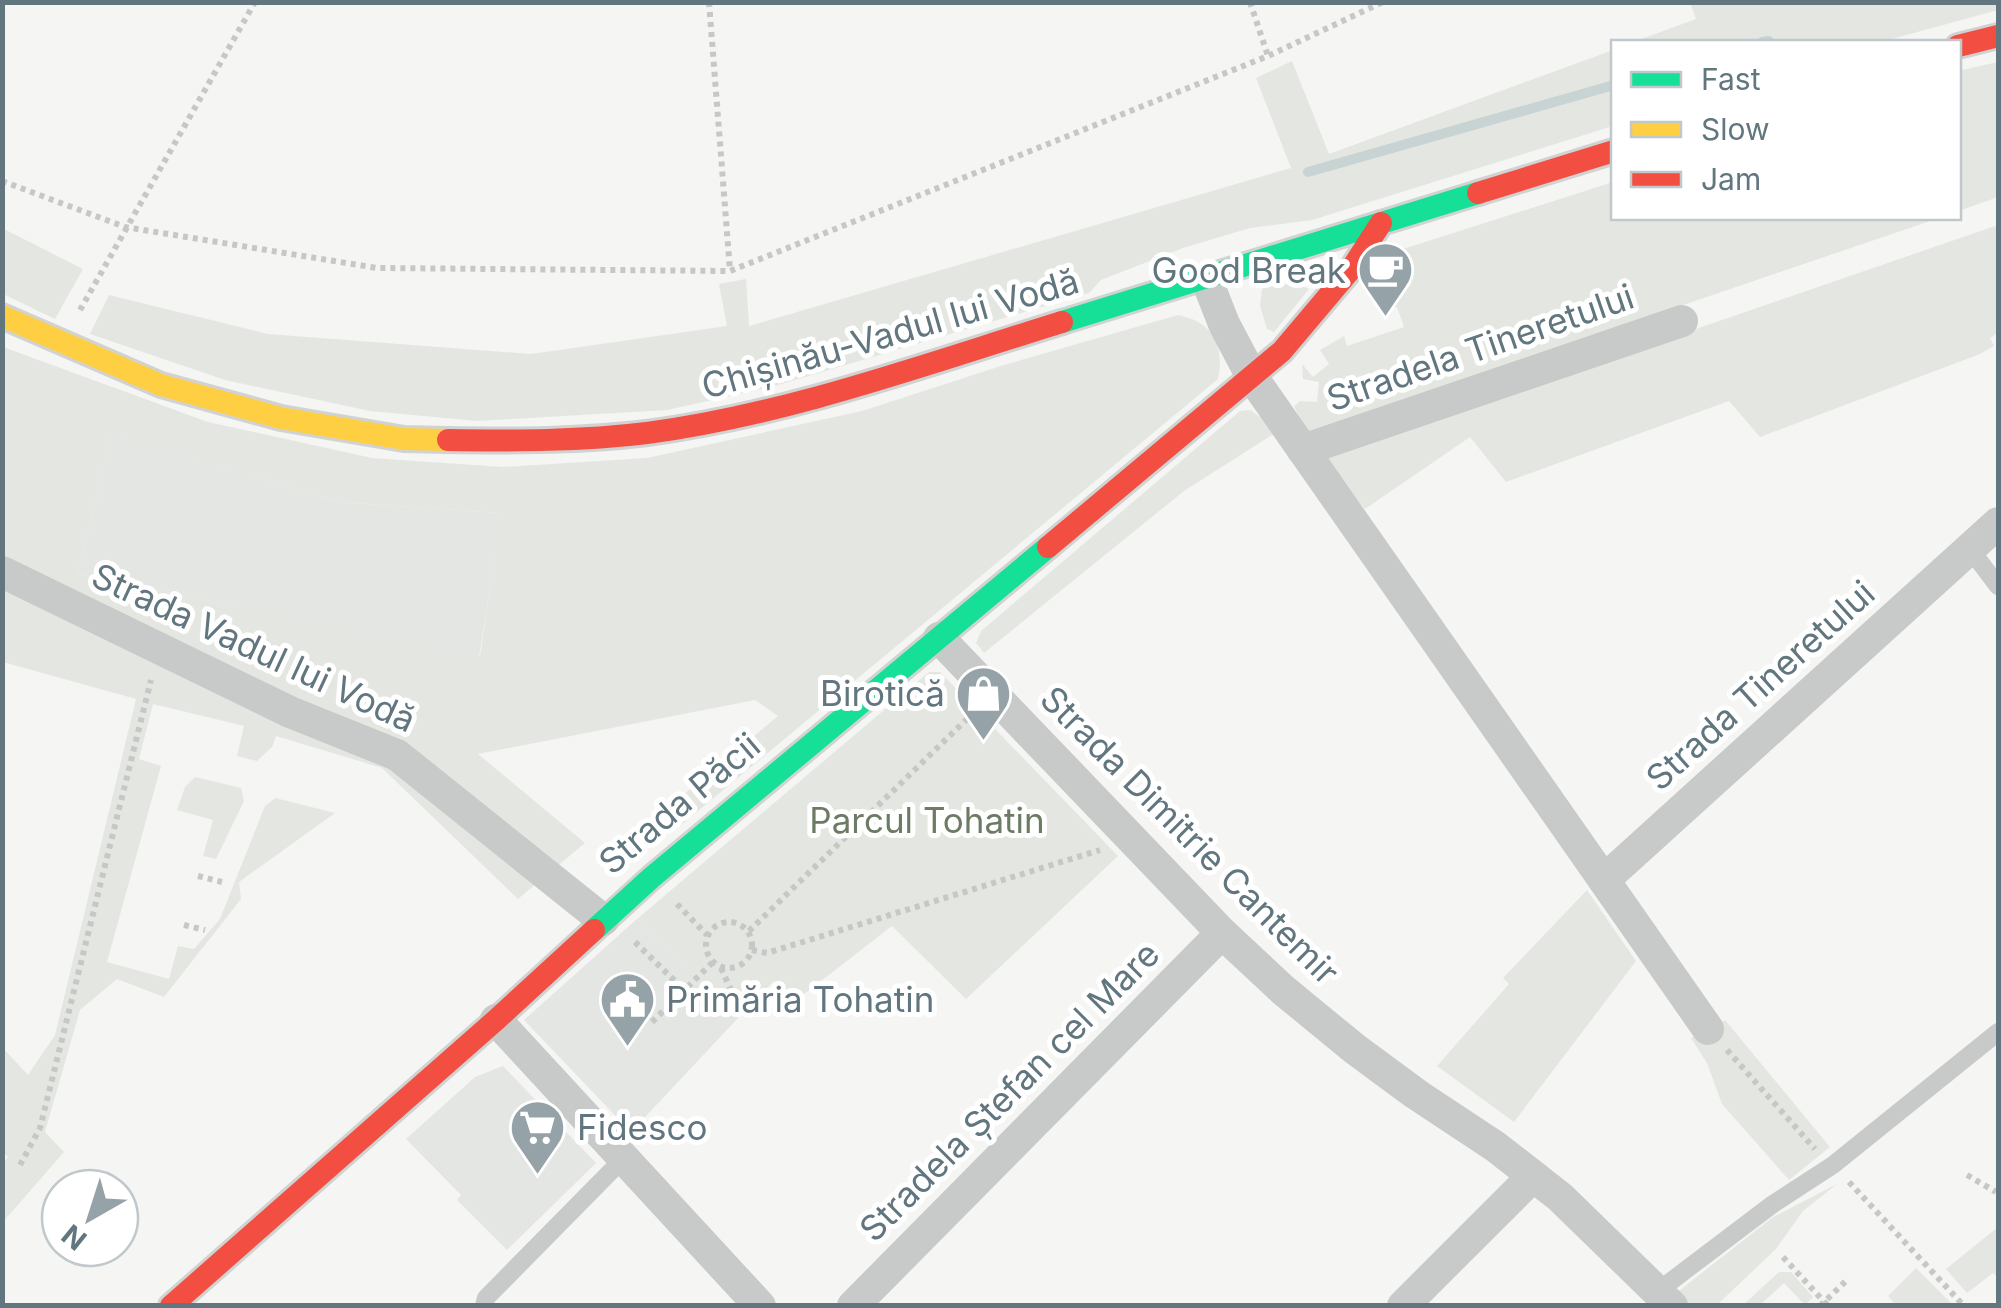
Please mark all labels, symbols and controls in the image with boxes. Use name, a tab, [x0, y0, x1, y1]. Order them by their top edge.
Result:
legend	[1611, 40, 1961, 220]
text: Fast	[1701, 61, 1761, 97]
text: Slow	[1701, 111, 1770, 147]
text: Jam	[1701, 161, 1761, 197]
cafe icon: Good Break	[1355, 240, 1415, 319]
place label: Good Break	[1152, 249, 1346, 291]
street label: Chișinău-Vadul lui Vodă	[697, 259, 1084, 408]
street label: Stradela Tineretului	[1321, 275, 1639, 419]
street label: Strada Vadul lui Vodă	[86, 554, 422, 740]
street label: Strada Tineretului	[1637, 571, 1883, 799]
shop icon: Birotică	[954, 663, 1014, 742]
place label: Birotică	[820, 672, 945, 714]
street label: Strada Dimitrie Cantemir	[1032, 677, 1348, 993]
street label: Strada Păcii	[590, 724, 768, 882]
park label: Parcul Tohatin	[809, 799, 1045, 841]
street label: Stradela Ștefan cel Mare	[851, 933, 1167, 1249]
public building icon: Primăria Tohatin	[597, 969, 657, 1048]
place label: Primăria Tohatin	[666, 978, 934, 1020]
supermarket icon: Fidesco	[508, 1097, 568, 1176]
place label: Fidesco	[577, 1106, 707, 1148]
north arrow	[40, 1168, 140, 1268]
text: N	[55, 1218, 93, 1257]

